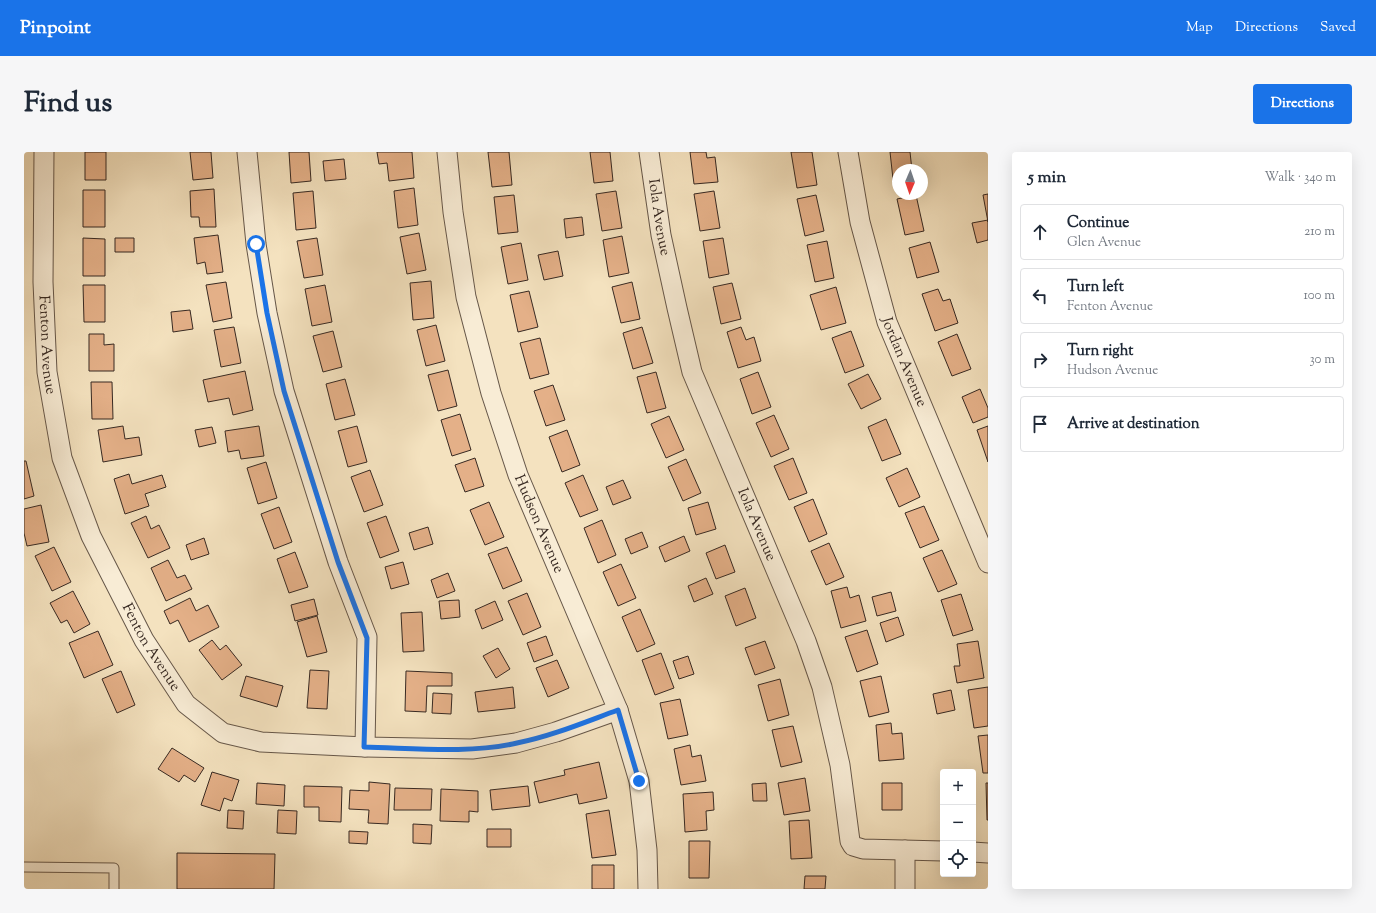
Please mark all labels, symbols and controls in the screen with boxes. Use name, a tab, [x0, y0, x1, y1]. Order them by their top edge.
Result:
text: Pinpoint	[20, 15, 91, 42]
text: Map	[1186, 18, 1213, 38]
text: Directions	[1235, 18, 1298, 38]
text: Saved	[1320, 18, 1356, 38]
text: Find us	[24, 84, 112, 124]
button: Directions	[1253, 84, 1352, 124]
north arrow	[892, 164, 928, 200]
text: 5 min	[1028, 166, 1066, 190]
text: Walk · 340 m	[1265, 169, 1336, 187]
street label: Iola Avenue	[643, 177, 676, 258]
text: Continue	[1067, 213, 1129, 234]
icon: ahead	[1029, 221, 1051, 243]
text: 210 m	[1304, 223, 1335, 241]
text: Glen Avenue	[1067, 234, 1141, 252]
route start	[247, 235, 265, 253]
text: Turn left	[1067, 277, 1124, 298]
icon: left	[1029, 285, 1051, 307]
text: 100 m	[1303, 287, 1335, 305]
street label: Fenton Avenue	[33, 295, 61, 396]
text: Fenton Avenue	[1067, 298, 1153, 316]
street label: Jordan Avenue	[875, 314, 932, 410]
text: Turn right	[1067, 341, 1133, 362]
icon: right	[1029, 349, 1051, 371]
text: 30 m	[1309, 351, 1335, 369]
text: Hudson Avenue	[1067, 362, 1158, 380]
icon: arrive	[1029, 413, 1051, 435]
text: Arrive at destination	[1067, 414, 1200, 435]
street label: Hudson Avenue	[509, 471, 569, 577]
street label: Iola Avenue	[732, 485, 781, 564]
street label: Fenton Avenue	[116, 600, 185, 695]
map controls	[940, 769, 976, 877]
button: +	[940, 769, 976, 805]
route end	[630, 772, 648, 790]
button: −	[940, 805, 976, 841]
button: locate	[940, 841, 976, 877]

